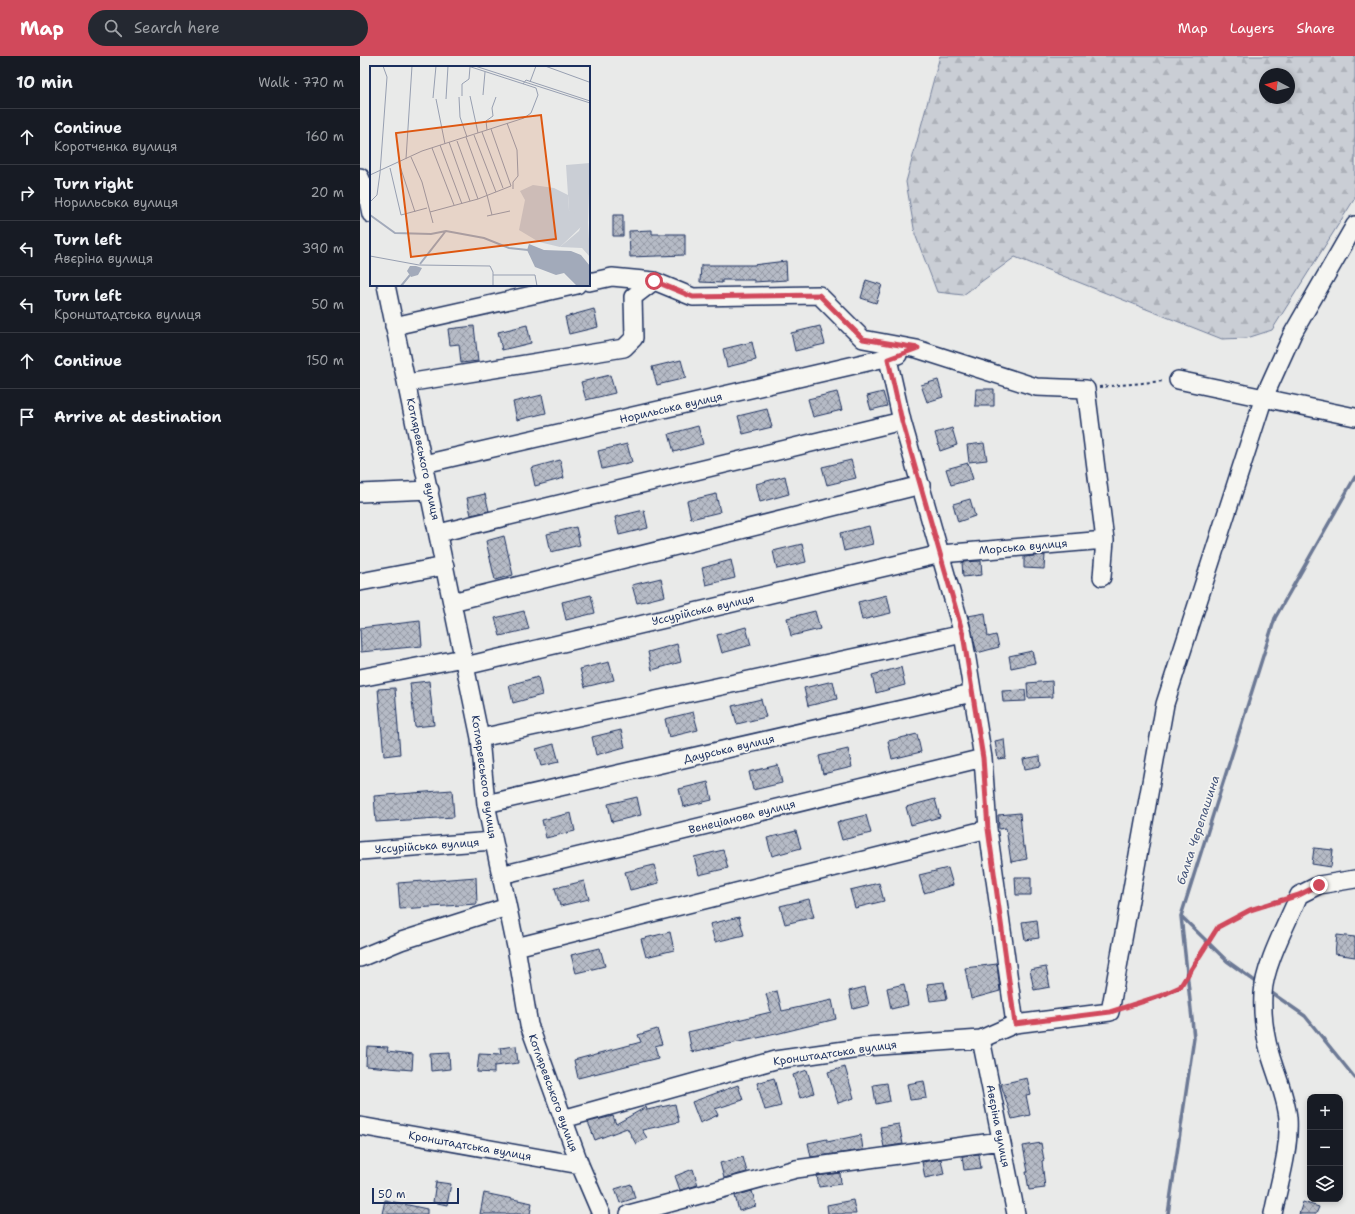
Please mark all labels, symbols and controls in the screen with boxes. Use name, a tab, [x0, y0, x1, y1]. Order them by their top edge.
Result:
search box	[88, 10, 368, 46]
text: Map	[20, 16, 64, 41]
icon: search	[102, 17, 124, 39]
text: Search here	[134, 18, 220, 38]
text: Map	[1178, 19, 1208, 37]
text: Layers	[1230, 19, 1274, 37]
text: Share	[1296, 19, 1335, 37]
inset map	[370, 66, 590, 286]
north arrow	[1259, 68, 1295, 104]
text: 10 min	[16, 71, 73, 93]
text: Walk · 770 m	[258, 74, 344, 91]
text: Continue	[54, 118, 122, 138]
icon: ahead	[16, 126, 38, 148]
text: 160 m	[306, 128, 344, 145]
text: Коротченка вулиця	[54, 138, 177, 155]
text: Turn right	[54, 174, 134, 194]
icon: right	[16, 182, 38, 204]
text: 20 m	[311, 184, 344, 201]
text: Норильська вулиця	[54, 194, 178, 211]
text: Turn left	[54, 230, 122, 250]
icon: left	[16, 238, 38, 260]
text: 390 m	[302, 240, 344, 257]
text: Авєріна вулиця	[54, 250, 153, 267]
route start	[645, 272, 663, 290]
text: Turn left	[54, 286, 122, 306]
icon: left	[16, 294, 38, 316]
text: 50 m	[311, 296, 344, 313]
text: Кронштадтська вулиця	[54, 306, 201, 323]
icon: ahead	[16, 350, 38, 372]
text: Continue	[54, 351, 122, 371]
text: 150 m	[306, 352, 344, 369]
street label: Норильська вулиця	[618, 389, 724, 427]
street label: Котляревського вулиця	[403, 396, 443, 522]
icon: arrive	[16, 406, 38, 428]
text: Arrive at destination	[54, 407, 222, 427]
street label: Морська вулиця	[978, 536, 1068, 558]
street label: Уссурійська вулиця	[650, 591, 756, 629]
street label: Котляревського вулиця	[468, 714, 500, 840]
street label: Даурська вулиця	[682, 731, 776, 767]
water label: балка Черепашина	[1173, 773, 1223, 887]
street label: Венеціанова вулиця	[687, 796, 797, 838]
street label: Уссурійська вулиця	[374, 835, 480, 857]
route end	[1310, 876, 1328, 894]
street label: Котляревського вулиця	[525, 1032, 581, 1154]
street label: Кронштадтська вулиця	[772, 1037, 898, 1069]
street label: Авєріна вулиця	[983, 1083, 1013, 1169]
map controls	[1307, 1094, 1343, 1202]
button: +	[1307, 1094, 1343, 1130]
street label: Кронштадтська вулиця	[407, 1128, 533, 1164]
button: −	[1307, 1130, 1343, 1166]
button: layers	[1307, 1166, 1343, 1202]
scale bar	[372, 1186, 459, 1205]
text: 50 m	[378, 1187, 406, 1202]

